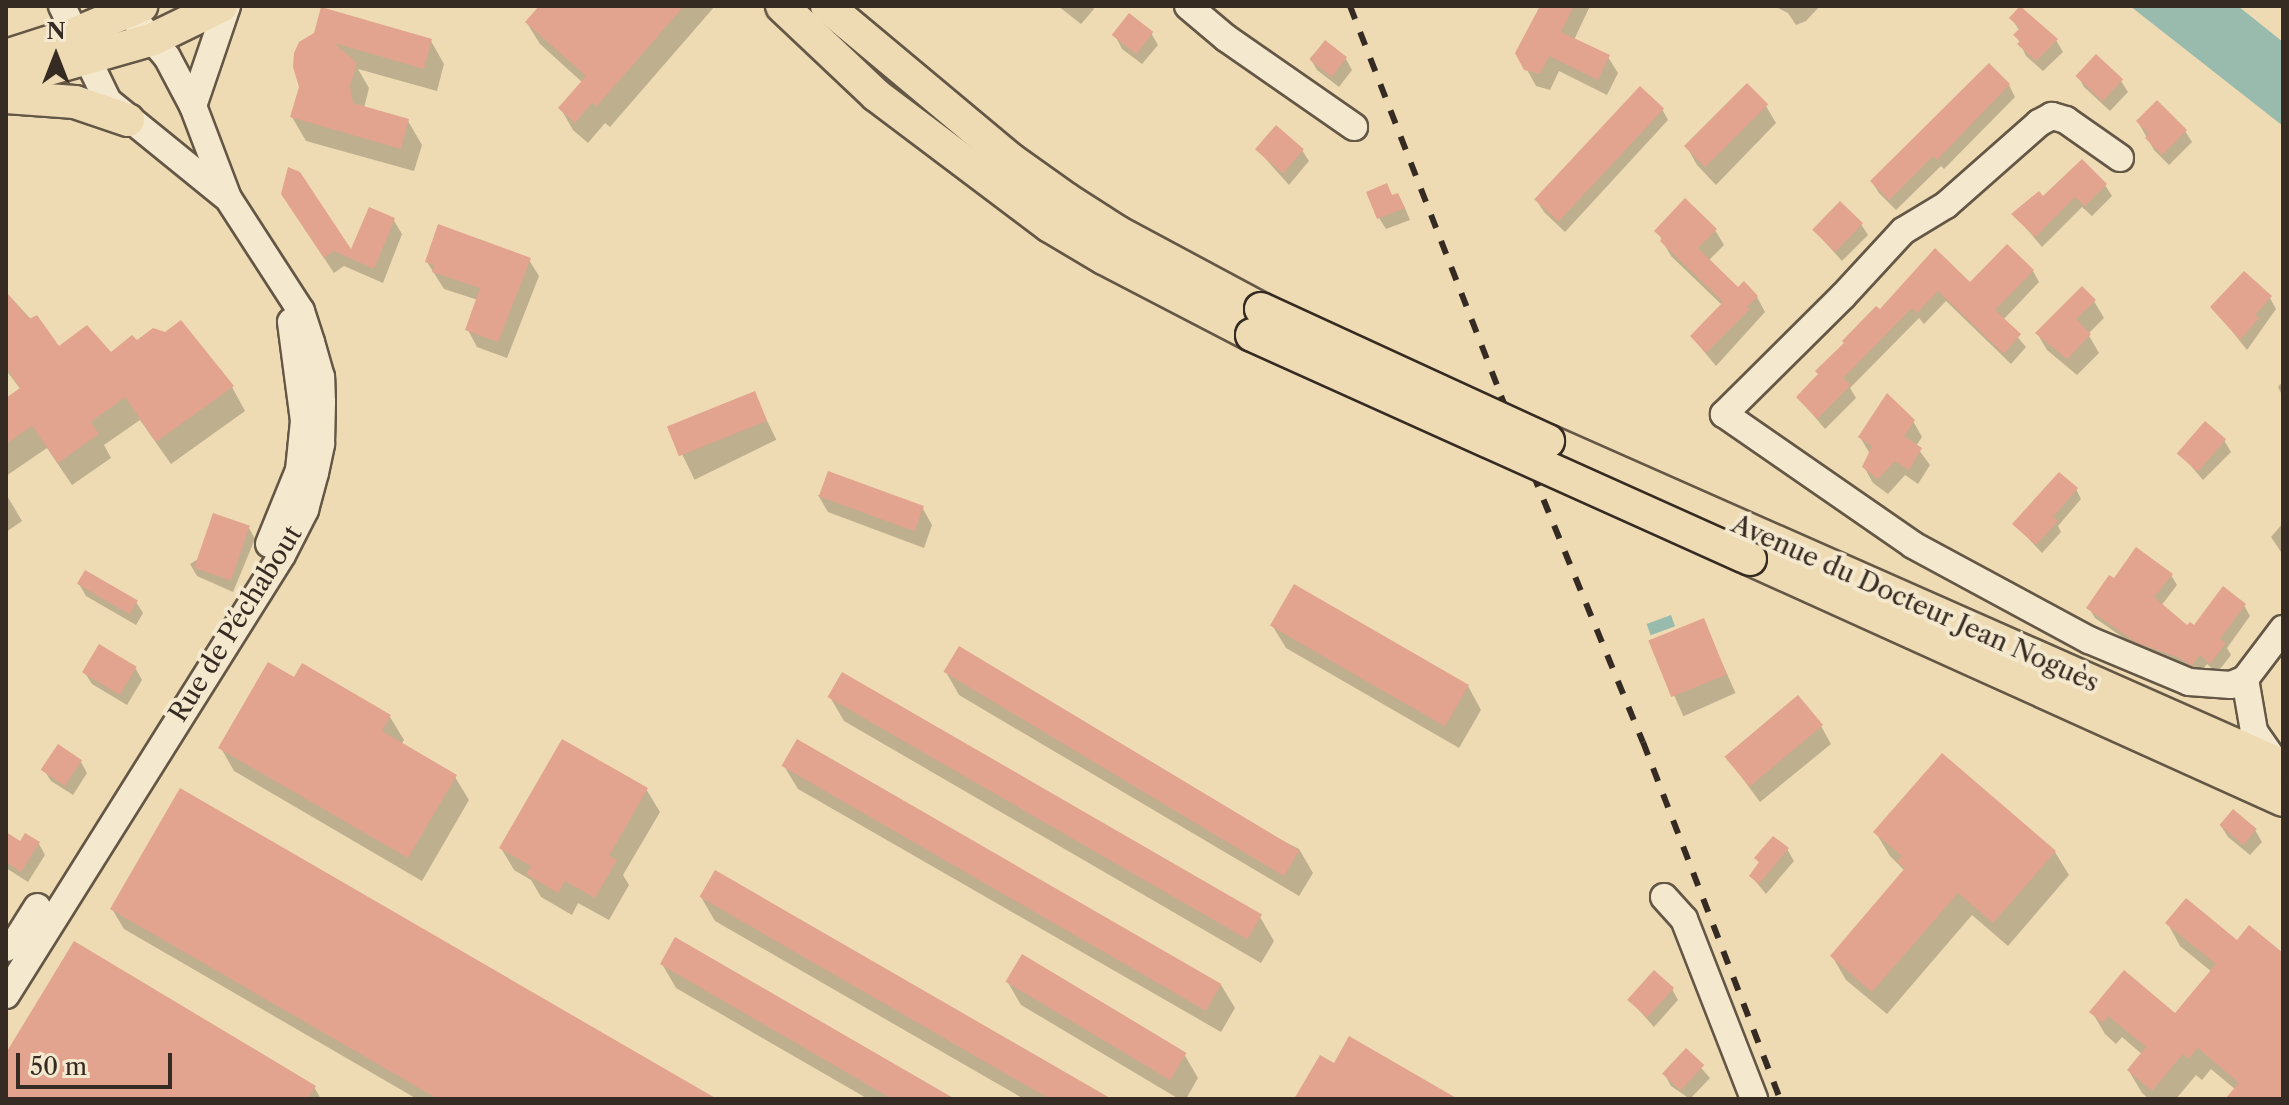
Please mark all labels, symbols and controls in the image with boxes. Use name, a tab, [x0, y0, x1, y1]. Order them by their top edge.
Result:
north arrow	[16, 16, 96, 96]
text: N	[46, 18, 66, 45]
street label: Avenue du Docteur Jean Noguès	[1726, 509, 2104, 699]
street label: Rue de Péchabout	[163, 520, 309, 728]
scale bar	[20, 1037, 176, 1087]
text: 50 m	[30, 1052, 87, 1081]

